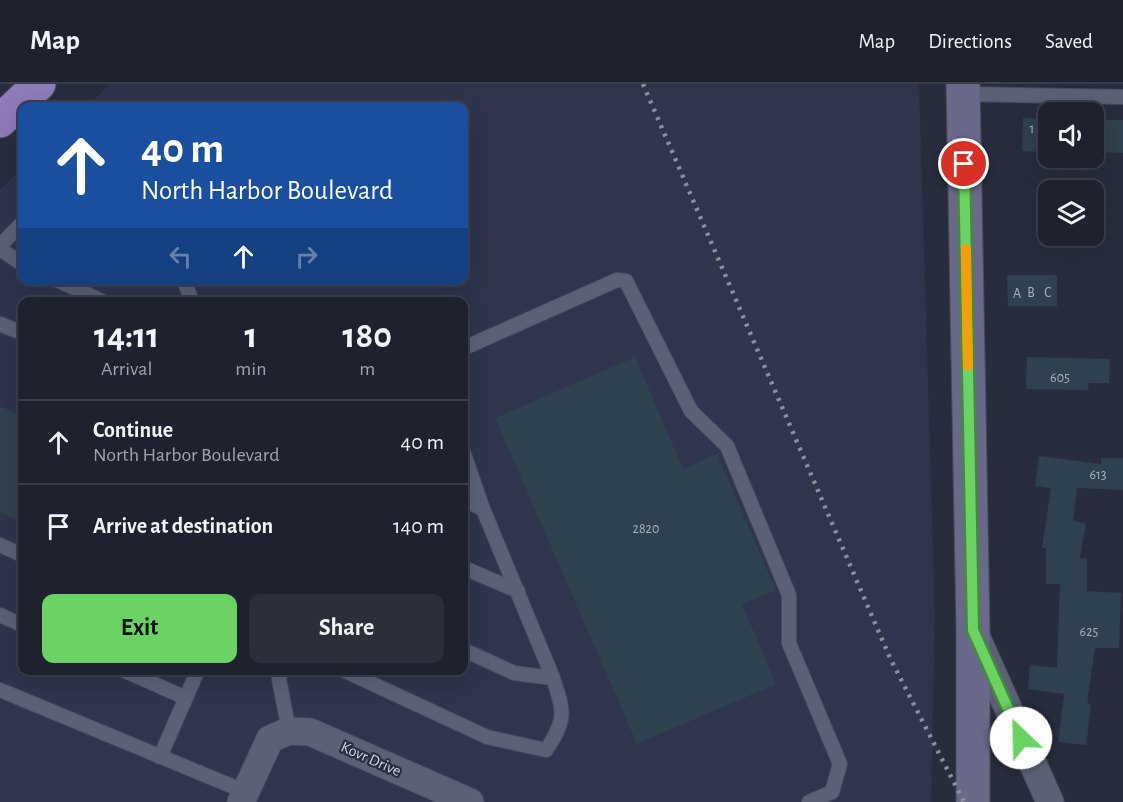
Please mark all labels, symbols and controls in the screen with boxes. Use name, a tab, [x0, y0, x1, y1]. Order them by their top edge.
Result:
text: Map	[30, 27, 80, 55]
text: Map	[859, 31, 895, 52]
text: Directions	[928, 31, 1012, 52]
text: Saved	[1045, 31, 1093, 52]
map controls	[1038, 102, 1104, 246]
button: sound	[1038, 102, 1104, 168]
house number: 1	[1030, 122, 1034, 136]
icon: ahead	[42, 126, 120, 204]
text: 40 m	[141, 128, 224, 170]
pin	[938, 138, 989, 189]
icon: arrive	[947, 147, 980, 180]
text: North Harbor Boulevard	[141, 177, 393, 204]
button: layers	[1038, 180, 1104, 246]
icon: left	[164, 240, 197, 273]
icon: ahead	[227, 240, 260, 273]
icon: right	[290, 240, 323, 273]
house number: B	[1027, 286, 1035, 300]
house number: C	[1044, 286, 1052, 300]
house number: A	[1013, 287, 1021, 301]
text: 14:11	[94, 318, 159, 354]
text: 1	[244, 318, 257, 354]
text: 180	[343, 318, 392, 354]
text: Arrival	[101, 359, 152, 379]
text: min	[235, 359, 266, 379]
text: m	[359, 359, 375, 379]
house number: 605	[1050, 371, 1070, 385]
text: Continue	[93, 419, 173, 441]
icon: ahead	[42, 426, 75, 459]
text: 40 m	[401, 431, 444, 453]
text: North Harbor Boulevard	[93, 445, 280, 465]
house number: 613	[1089, 468, 1107, 482]
icon: arrive	[42, 510, 75, 543]
text: Arrive at destination	[93, 515, 273, 537]
text: 140 m	[393, 515, 444, 537]
house number: 2820	[633, 522, 659, 536]
button: Exit	[42, 594, 237, 663]
button: Share	[249, 594, 444, 663]
house number: 625	[1080, 625, 1099, 639]
position arrow	[989, 706, 1053, 770]
street label: Kovr Drive	[339, 739, 403, 779]

